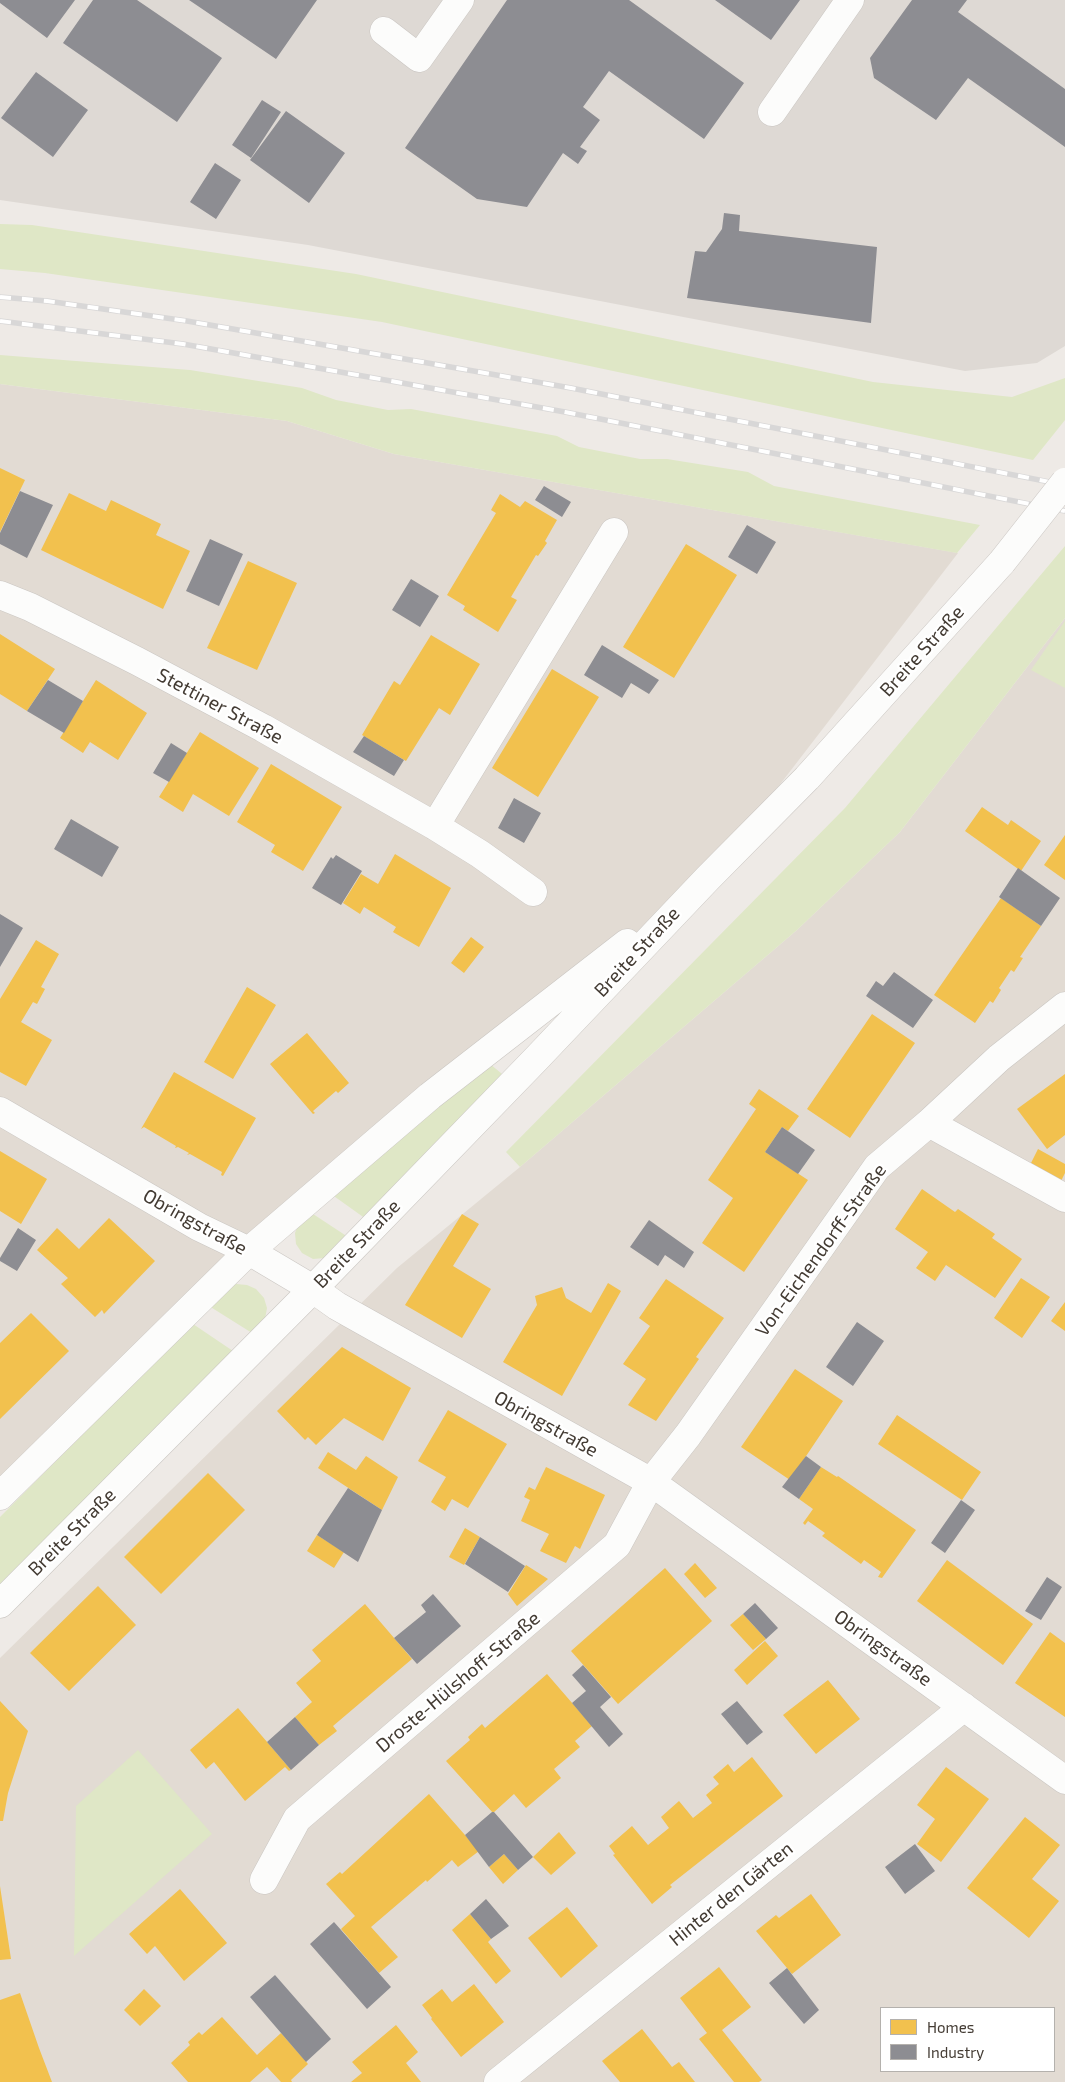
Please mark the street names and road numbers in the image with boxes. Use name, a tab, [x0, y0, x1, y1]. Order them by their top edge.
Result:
street label: Breite Straße	[875, 601, 969, 701]
street label: Stettiner Straße	[153, 663, 287, 749]
street label: Breite Straße	[590, 902, 684, 1002]
street label: Von-Eichendorff-Straße	[751, 1159, 891, 1341]
street label: Obringstraße	[139, 1184, 251, 1260]
street label: Breite Straße	[309, 1195, 405, 1293]
street label: Obringstraße	[490, 1386, 602, 1462]
street label: Breite Straße	[23, 1483, 121, 1581]
street label: Obringstraße	[830, 1605, 936, 1691]
street label: Droste-Hülshoff-Straße	[371, 1607, 545, 1757]
street label: Hinter den Gärten	[665, 1837, 797, 1951]

